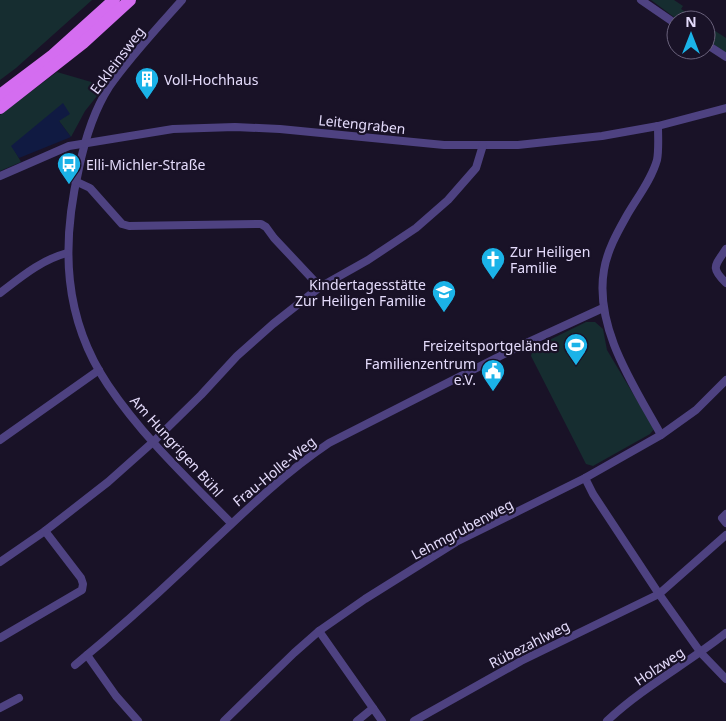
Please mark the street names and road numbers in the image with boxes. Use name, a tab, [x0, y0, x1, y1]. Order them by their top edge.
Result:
street label: Eckleinsweg	[85, 22, 149, 98]
street label: Leitengraben	[317, 110, 407, 138]
street label: Am Hungrigen Bühl	[126, 391, 228, 501]
street label: Frau-Holle-Weg	[229, 432, 319, 510]
street label: Lehmgrubenweg	[408, 494, 516, 564]
street label: Rübezahlweg	[486, 616, 572, 672]
street label: Holzweg	[630, 642, 688, 690]

